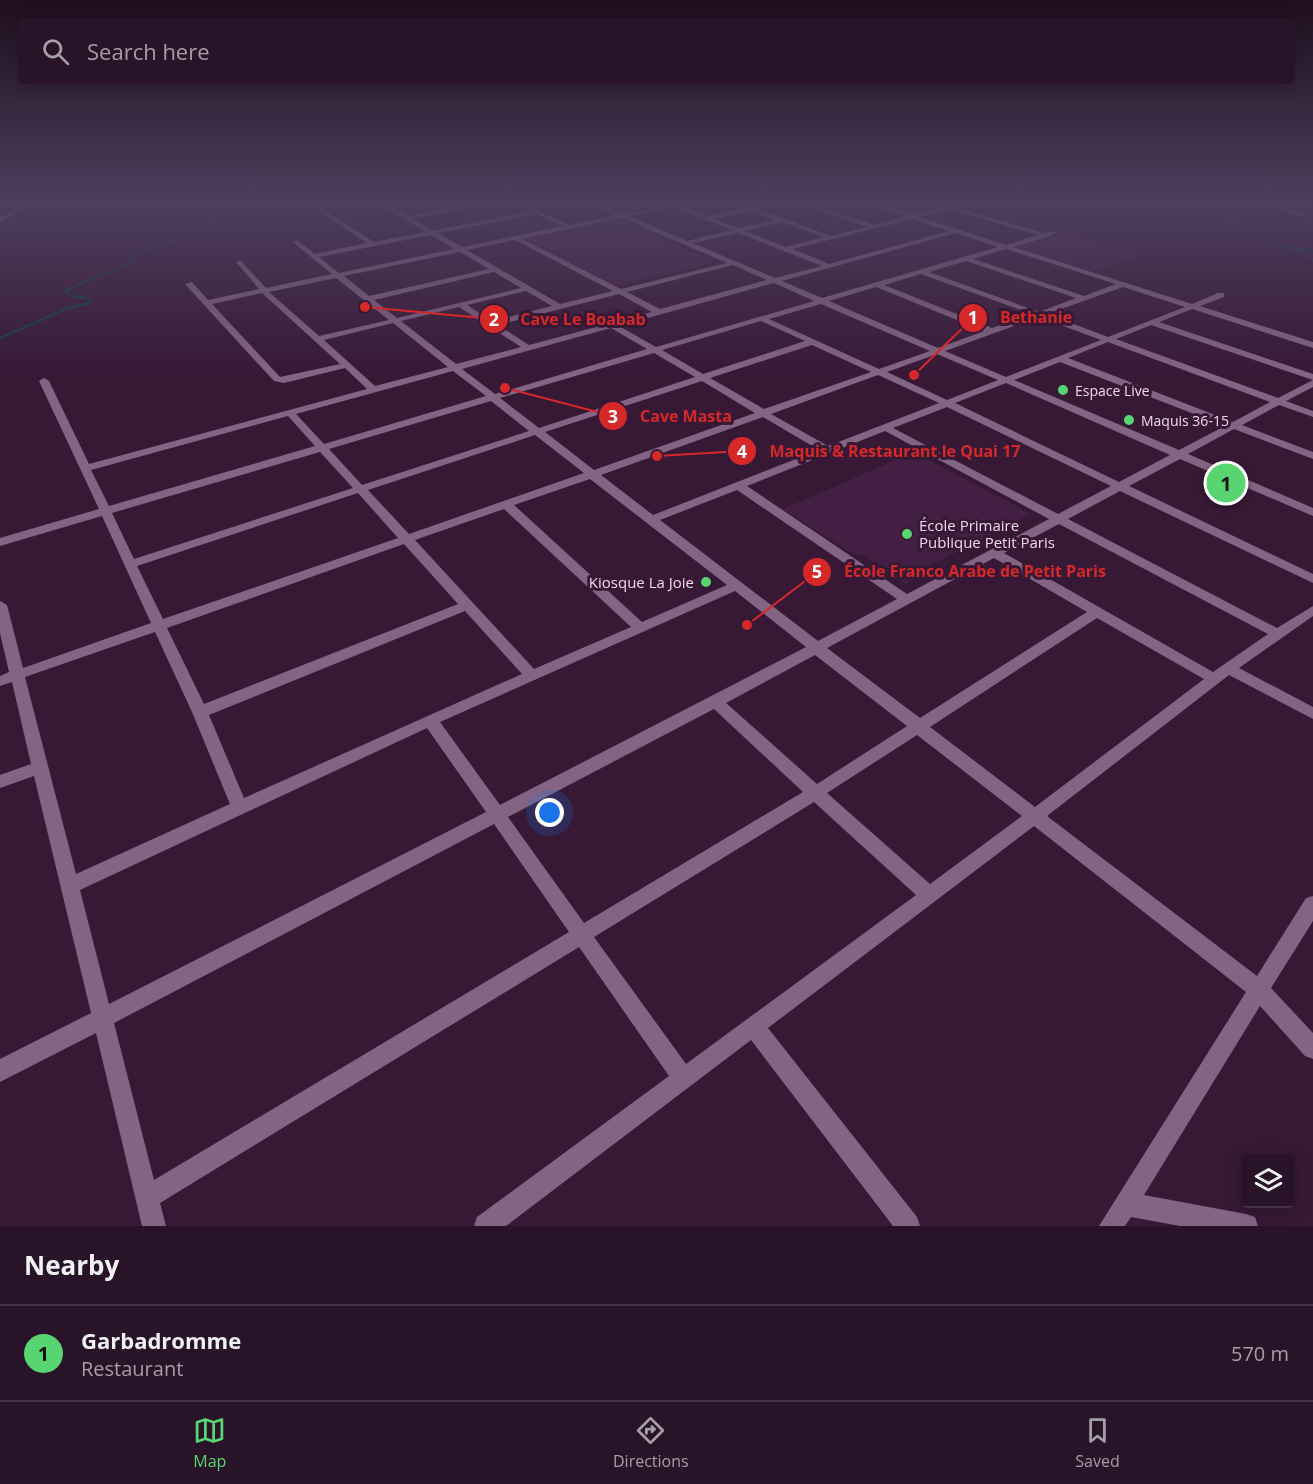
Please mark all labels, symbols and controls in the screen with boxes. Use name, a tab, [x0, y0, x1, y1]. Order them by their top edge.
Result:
search box	[18, 18, 1295, 84]
icon: search	[39, 35, 72, 68]
text: Search here	[87, 36, 210, 66]
callout: Bethanie	[958, 301, 1084, 335]
callout: Cave Le Boabab	[479, 302, 658, 336]
text: 1	[968, 305, 978, 329]
text: Bethanie	[1000, 306, 1072, 328]
text: 2	[489, 307, 499, 331]
text: Cave Le Boabab	[520, 308, 646, 330]
place label: Espace Live	[1075, 381, 1150, 400]
marker: Espace Live	[1056, 383, 1070, 397]
callout: Cave Masta	[598, 399, 744, 433]
text: 3	[608, 404, 618, 428]
text: Cave Masta	[640, 405, 732, 427]
place label: Maquis 36-15	[1141, 411, 1229, 430]
marker: Maquis 36-15	[1122, 413, 1136, 427]
callout: Maquis & Restaurant le Quai 17	[727, 434, 1032, 468]
text: 4	[737, 439, 747, 463]
text: Maquis & Restaurant le Quai 17	[770, 440, 1020, 462]
pin: 1	[1206, 460, 1246, 506]
place label: École Primaire Publique Petit Paris	[919, 515, 1055, 552]
marker: École Primaire Publique Petit Paris	[900, 527, 914, 541]
callout: École Franco Arabe de Petit Paris	[802, 555, 1118, 589]
text: 5	[812, 559, 822, 583]
text: École Franco Arabe de Petit Paris	[844, 560, 1106, 582]
place label: Kiosque La Joie	[589, 572, 694, 592]
marker: Kiosque La Joie	[699, 575, 713, 589]
your location	[535, 798, 564, 827]
map controls	[1241, 1154, 1295, 1208]
button: layers	[1241, 1154, 1295, 1208]
text: Nearby	[24, 1247, 119, 1283]
text: Garbadromme	[81, 1325, 241, 1355]
text: 1	[38, 1340, 49, 1367]
text: 570 m	[1231, 1340, 1289, 1367]
text: Restaurant	[81, 1355, 183, 1382]
tab: Map	[193, 1414, 226, 1472]
tab: Directions	[613, 1414, 689, 1472]
tab: Saved	[1075, 1414, 1120, 1472]

